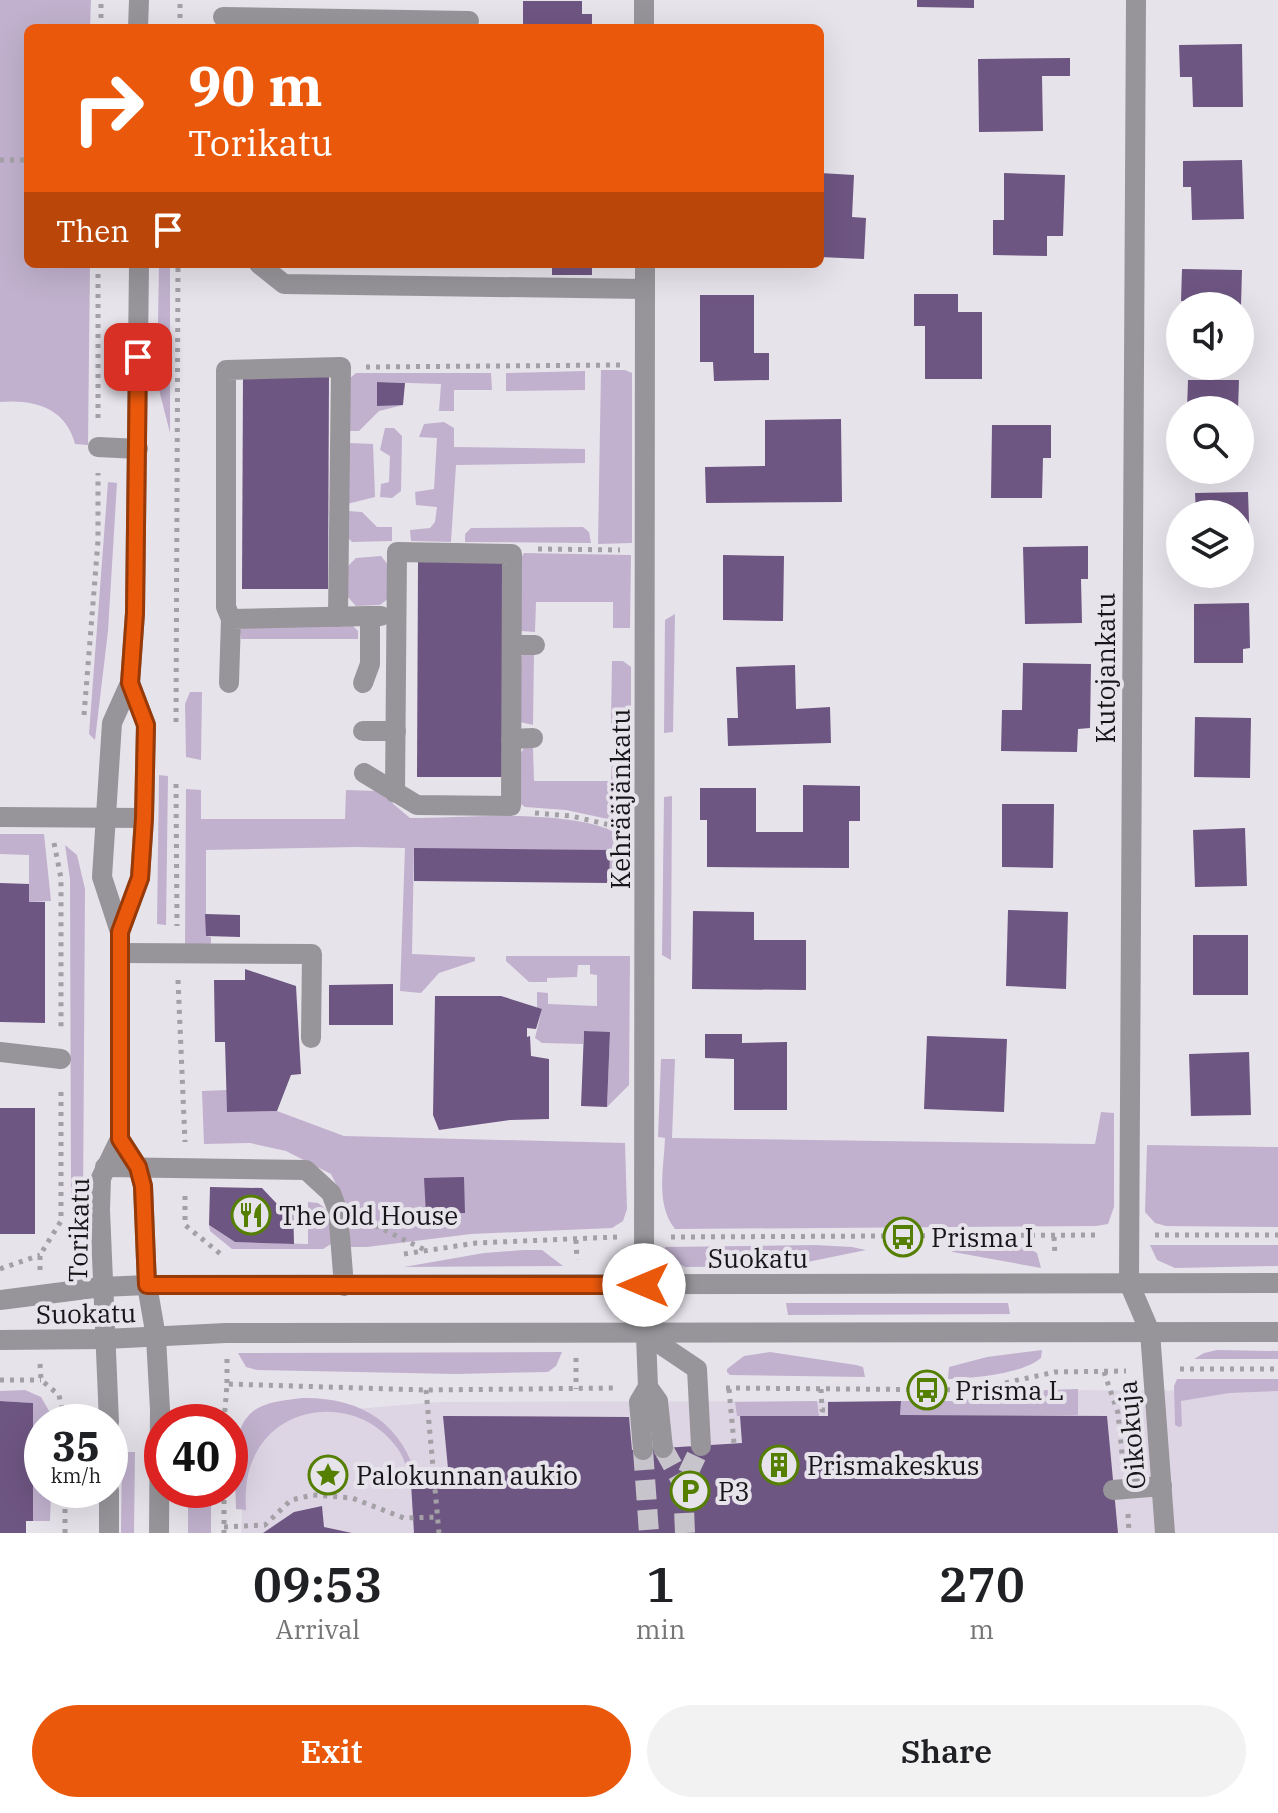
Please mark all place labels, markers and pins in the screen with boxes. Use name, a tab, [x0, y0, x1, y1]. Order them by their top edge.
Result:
pin	[104, 323, 172, 391]
restaurant icon: The Old House	[230, 1194, 272, 1236]
place label: The Old House	[279, 1198, 458, 1232]
bus stop icon: Prisma I	[882, 1216, 924, 1258]
place label: Prisma I	[931, 1220, 1033, 1254]
bus stop icon: Prisma L	[906, 1369, 948, 1411]
place label: Prisma L	[955, 1373, 1064, 1407]
building icon: Prismakeskus	[758, 1444, 800, 1486]
place label: Prismakeskus	[807, 1448, 979, 1482]
place icon: Palokunnan aukio	[307, 1454, 349, 1496]
place label: Palokunnan aukio	[356, 1458, 578, 1492]
parking icon: P3	[669, 1470, 711, 1512]
place label: P3	[718, 1474, 750, 1508]

